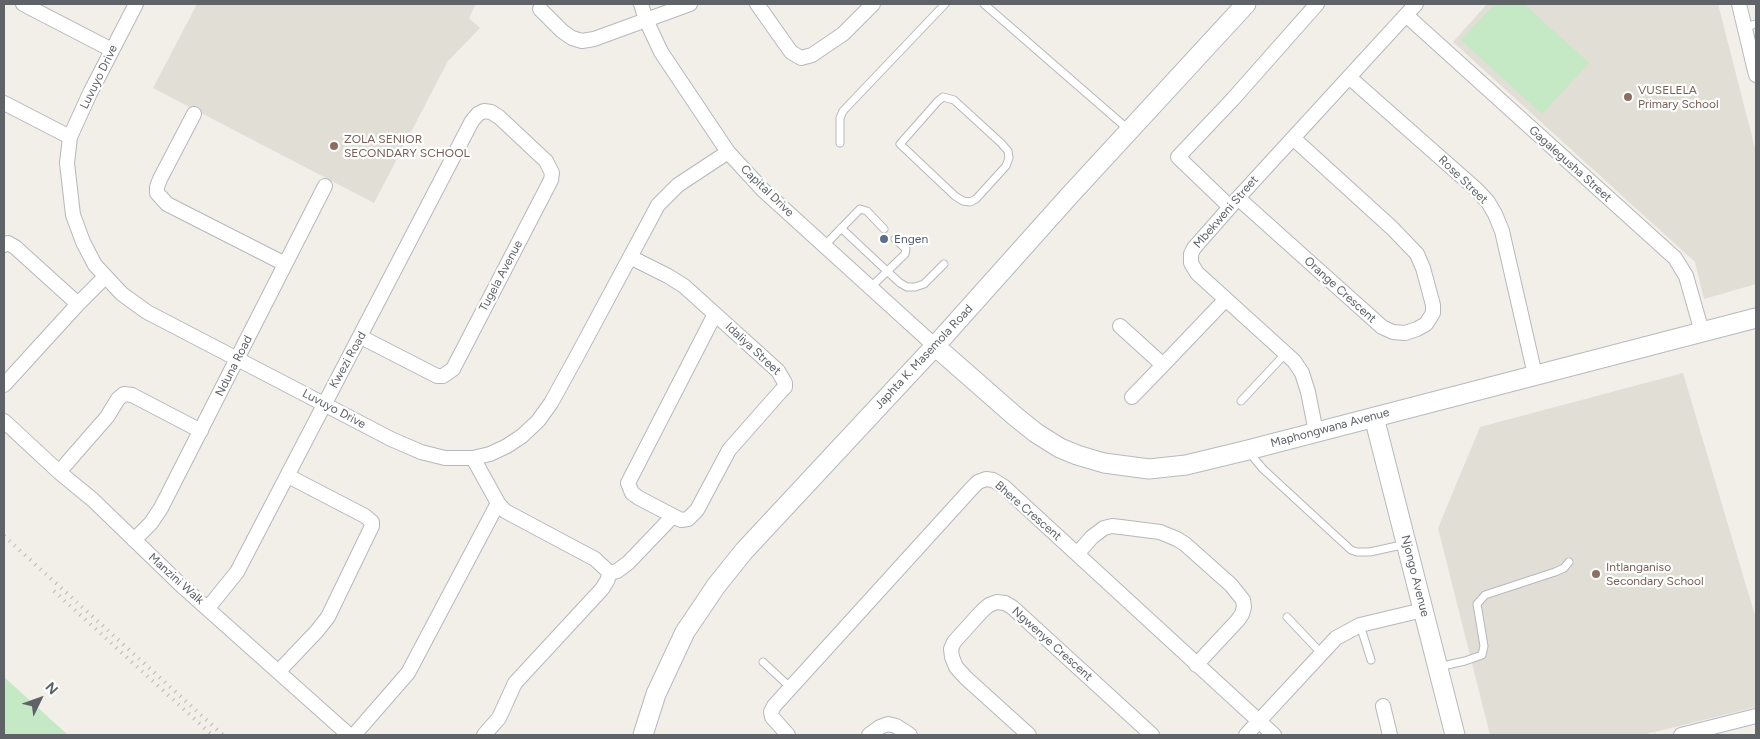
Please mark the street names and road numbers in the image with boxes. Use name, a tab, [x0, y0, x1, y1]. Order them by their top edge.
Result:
street label: Luvuyo Drive	[77, 43, 121, 111]
street label: Gagalegusha Street	[1526, 123, 1614, 205]
street label: Rose Street	[1435, 153, 1491, 207]
street label: Capital Drive	[737, 162, 797, 220]
street label: Mbekweni Street	[1191, 173, 1261, 251]
street label: Tugela Avenue	[476, 238, 526, 314]
street label: Orange Crescent	[1301, 254, 1379, 326]
street label: Japhta K. Masemola Road	[872, 302, 976, 412]
street label: Idaliya Street	[722, 320, 784, 378]
street label: Kwezi Road	[327, 329, 369, 391]
street label: Nduna Road	[213, 333, 255, 399]
street label: Luvuyo Drive	[300, 386, 368, 432]
street label: Maphongwana Avenue	[1269, 405, 1391, 451]
street label: Bhere Crescent	[992, 478, 1064, 544]
street label: Njongo Avenue	[1398, 534, 1432, 618]
street label: Manzini Walk	[145, 550, 207, 608]
street label: Ngwenye Crescent	[1009, 604, 1095, 684]

